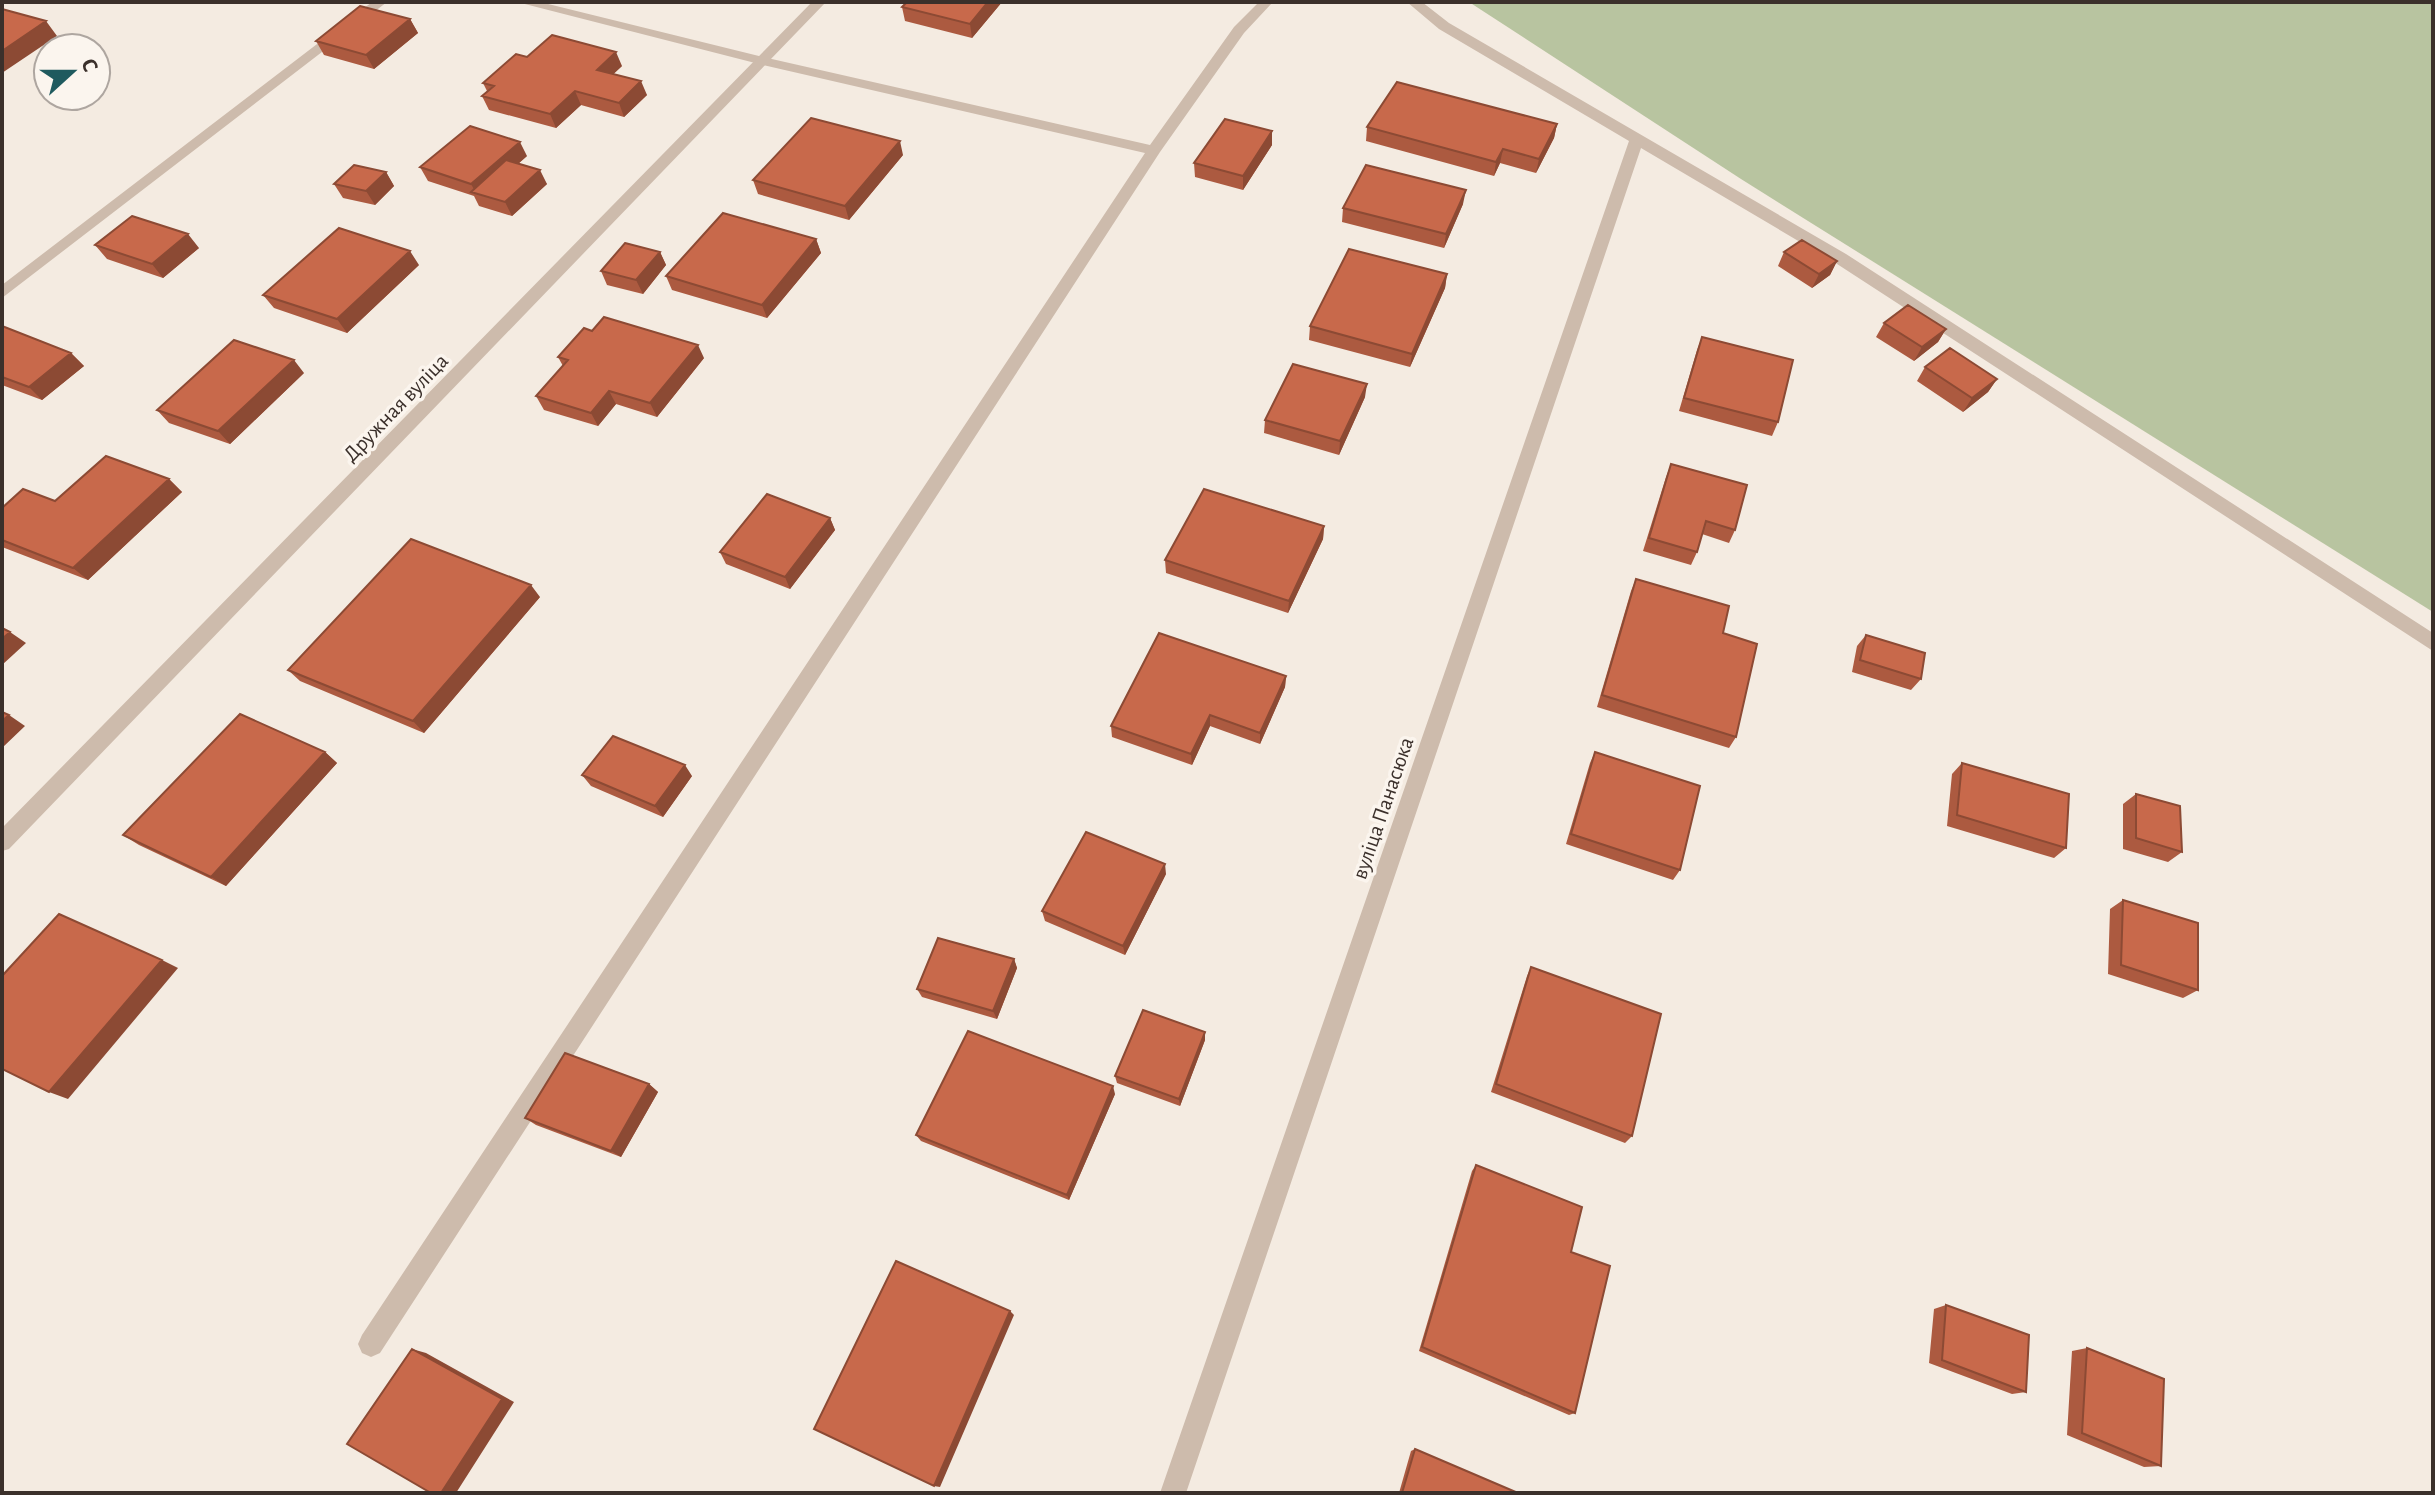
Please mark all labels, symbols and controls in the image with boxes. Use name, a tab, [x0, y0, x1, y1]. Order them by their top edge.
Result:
north arrow	[32, 32, 112, 112]
text: С	[77, 56, 102, 75]
street label: Дружная вуліца	[339, 350, 452, 466]
street label: вуліца Панасюка	[1348, 734, 1418, 882]

